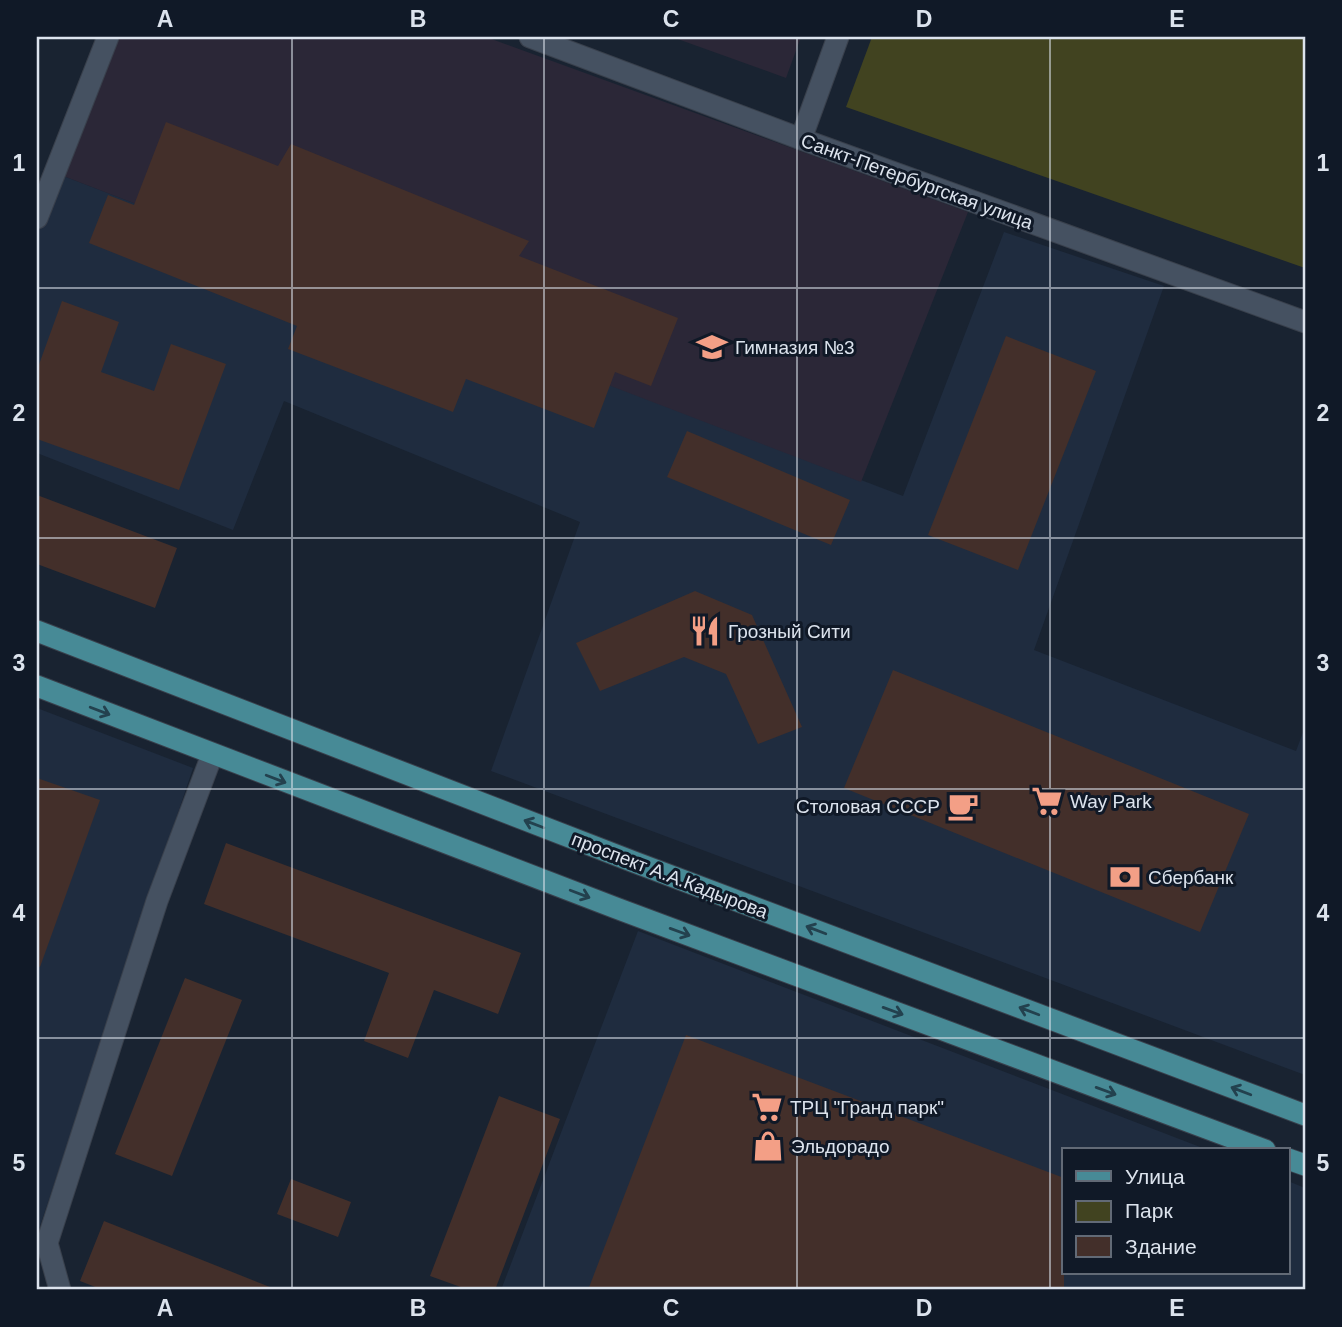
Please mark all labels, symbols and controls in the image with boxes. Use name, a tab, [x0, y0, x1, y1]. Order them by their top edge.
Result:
text: A	[157, 6, 173, 32]
text: B	[410, 6, 426, 32]
text: C	[663, 6, 679, 32]
text: D	[916, 6, 932, 32]
text: E	[1169, 6, 1185, 32]
street label: Санкт-Петербургская улица	[798, 130, 1036, 233]
text: 1	[13, 150, 26, 176]
text: 1	[1317, 150, 1330, 176]
school or university icon: Гимназия №3	[695, 330, 729, 364]
place label: Гимназия №3	[735, 337, 855, 358]
text: 2	[13, 400, 25, 426]
text: 2	[1317, 400, 1329, 426]
restaurant icon: Грозный Сити	[688, 614, 722, 648]
place label: Грозный Сити	[728, 621, 851, 642]
text: 3	[13, 650, 25, 676]
text: 3	[1317, 650, 1329, 676]
one-way arrow	[89, 706, 111, 718]
one-way arrow	[265, 773, 287, 786]
supermarket icon: Way Park	[1030, 784, 1064, 818]
cafe icon: Столовая СССР	[946, 789, 980, 823]
place label: Way Park	[1070, 791, 1152, 812]
place label: Столовая СССР	[796, 796, 940, 817]
one-way arrow	[524, 816, 546, 829]
street label: проспект А.А.Кадырова	[569, 828, 771, 923]
bank icon: Сбербанк	[1108, 860, 1142, 894]
place label: Сбербанк	[1148, 867, 1234, 888]
one-way arrow	[569, 889, 591, 902]
text: 4	[13, 900, 26, 926]
text: 4	[1317, 900, 1330, 926]
one-way arrow	[805, 923, 827, 936]
one-way arrow	[668, 926, 690, 939]
one-way arrow	[1018, 1003, 1040, 1016]
one-way arrow	[881, 1006, 903, 1019]
one-way arrow	[1231, 1084, 1253, 1096]
one-way arrow	[1094, 1085, 1116, 1098]
supermarket icon: ТРЦ "Гранд парк"	[750, 1090, 784, 1124]
place label: ТРЦ "Гранд парк"	[790, 1097, 944, 1118]
shop icon: Эльдорадо	[751, 1129, 785, 1163]
place label: Эльдорадо	[791, 1136, 889, 1157]
legend	[1062, 1148, 1290, 1274]
text: 5	[13, 1150, 26, 1176]
text: 5	[1317, 1150, 1330, 1176]
text: Улица	[1125, 1165, 1185, 1188]
text: Парк	[1125, 1199, 1173, 1222]
text: Здание	[1125, 1235, 1197, 1258]
text: A	[157, 1295, 173, 1321]
text: B	[410, 1295, 426, 1321]
text: C	[663, 1295, 679, 1321]
text: D	[916, 1295, 932, 1321]
text: E	[1169, 1295, 1185, 1321]

